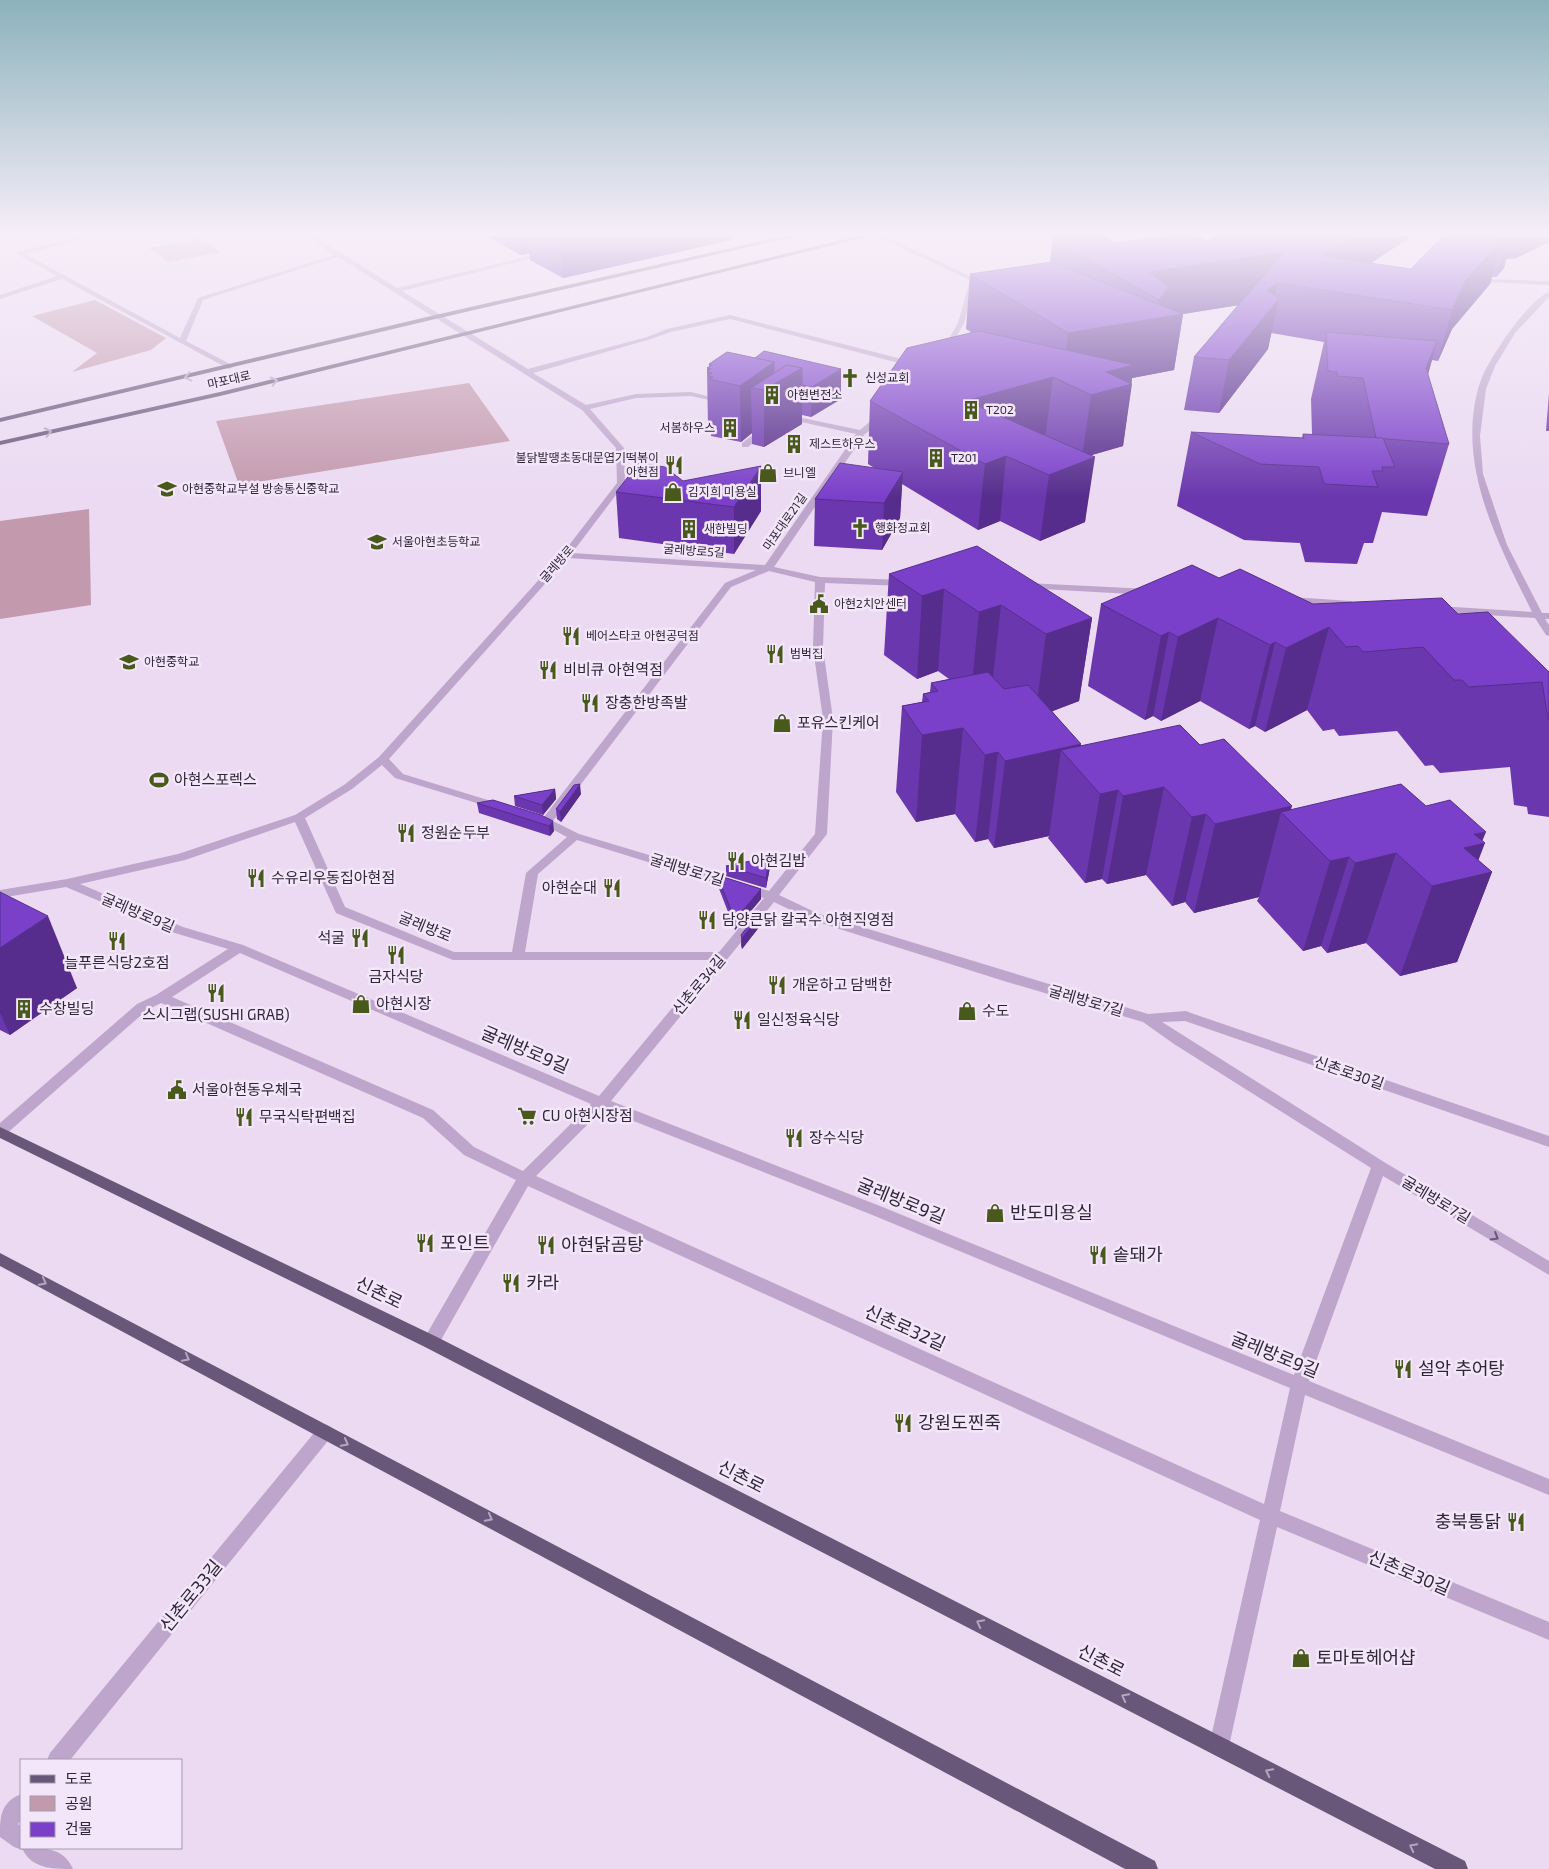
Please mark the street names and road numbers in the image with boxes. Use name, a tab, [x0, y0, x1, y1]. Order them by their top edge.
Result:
street label: 마포대로	[206, 367, 252, 391]
street label: 마포대로21길	[759, 490, 809, 553]
street label: 굴레방로5길	[663, 541, 725, 559]
street label: 굴레방로	[536, 542, 576, 585]
street label: 굴레방로7길	[648, 849, 727, 889]
street label: 굴레방로9길	[99, 889, 178, 936]
street label: 굴레방로	[396, 907, 454, 945]
street label: 신촌로34길	[668, 951, 729, 1018]
street label: 굴레방로7길	[1047, 981, 1126, 1019]
street label: 굴레방로9길	[478, 1021, 573, 1077]
street label: 신촌로30길	[1312, 1052, 1387, 1092]
street label: 굴레방로9길	[854, 1172, 949, 1228]
street label: 굴레방로7길	[1399, 1172, 1474, 1227]
street label: 신촌로	[352, 1271, 407, 1313]
street label: 신촌로32길	[861, 1299, 949, 1355]
street label: 굴레방로9길	[1228, 1326, 1323, 1382]
street label: 신촌로	[714, 1455, 769, 1497]
street label: 신촌로30길	[1365, 1545, 1454, 1599]
street label: 신촌로33길	[155, 1555, 226, 1636]
street label: 신촌로	[1074, 1639, 1129, 1681]

